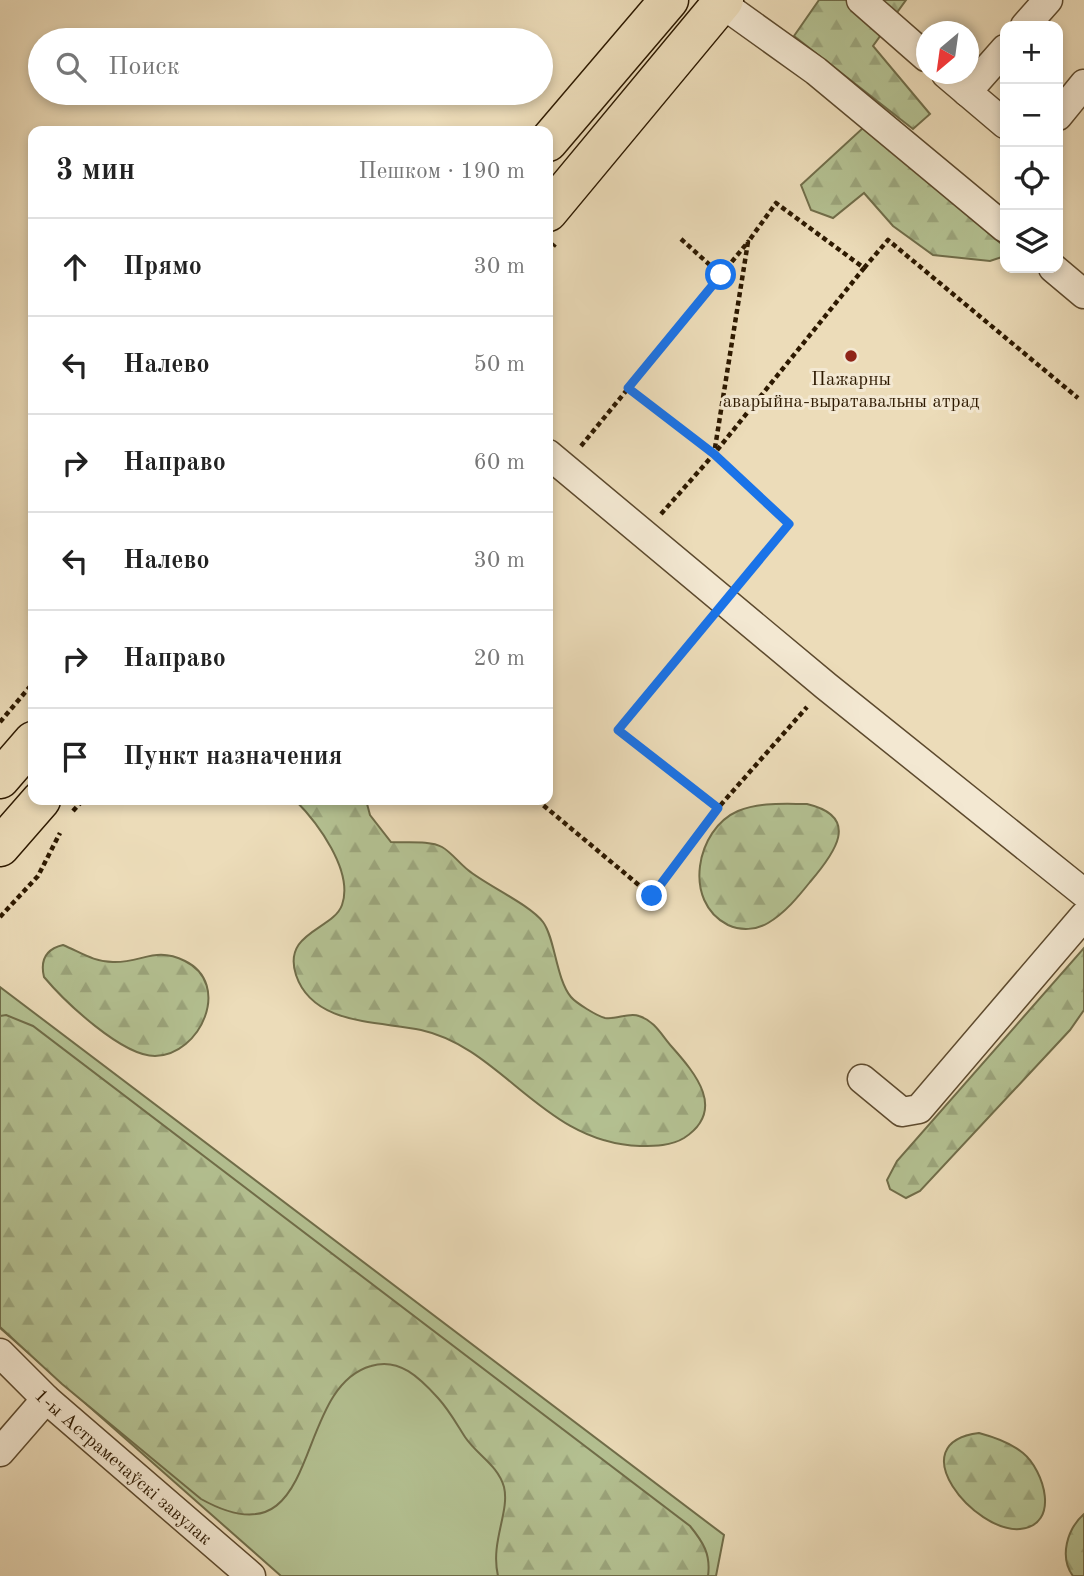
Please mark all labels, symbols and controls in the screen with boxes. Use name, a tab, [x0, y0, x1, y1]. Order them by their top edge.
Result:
north arrow	[916, 21, 979, 84]
map controls	[1000, 21, 1063, 273]
button: +	[1000, 21, 1063, 84]
search box	[28, 28, 553, 105]
icon: search	[52, 48, 90, 86]
text: Поиск	[108, 54, 180, 80]
button: −	[1000, 84, 1063, 147]
button: locate	[1000, 147, 1063, 210]
text: 3 мин	[56, 156, 135, 186]
text: Пешком · 190 m	[359, 160, 525, 183]
button: layers	[1000, 210, 1063, 273]
icon: ahead	[56, 248, 94, 286]
text: Прямо	[123, 254, 202, 280]
text: 30 m	[474, 255, 525, 278]
route start	[705, 259, 736, 290]
icon: left	[56, 346, 94, 384]
marker: Пажарны аварыйна-выратавальны атрад	[843, 348, 859, 364]
text: Налево	[123, 352, 210, 378]
text: 50 m	[474, 353, 525, 376]
place label: Пажарны аварыйна-выратавальны атрад	[723, 371, 980, 412]
icon: right	[56, 444, 94, 482]
text: Направо	[123, 450, 226, 476]
text: 60 m	[474, 451, 525, 474]
icon: left	[56, 542, 94, 580]
text: Налево	[123, 548, 210, 574]
text: 30 m	[474, 549, 525, 572]
icon: right	[56, 640, 94, 678]
text: Направо	[123, 646, 226, 672]
text: 20 m	[474, 647, 525, 670]
icon: arrive	[56, 738, 94, 776]
text: Пункт назначения	[123, 744, 342, 770]
route end	[636, 880, 667, 911]
street label: 1-ы Астрамечаўскі завулак	[30, 1386, 215, 1550]

